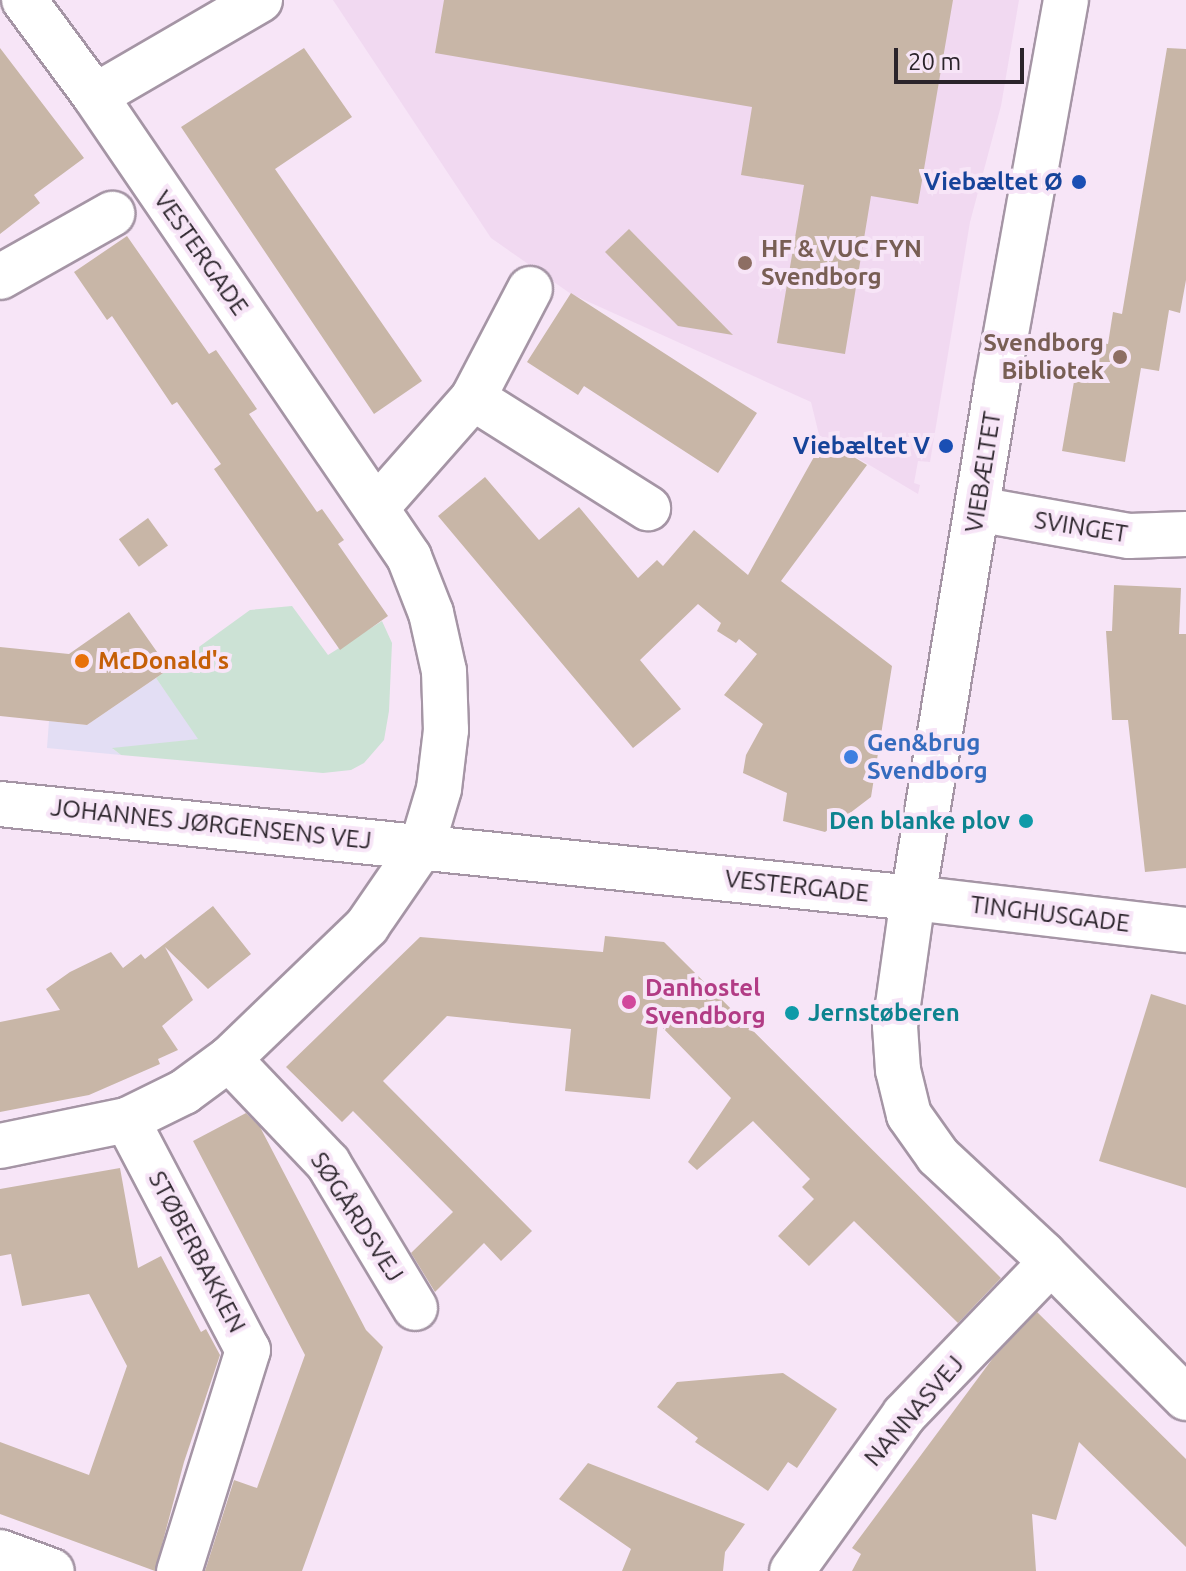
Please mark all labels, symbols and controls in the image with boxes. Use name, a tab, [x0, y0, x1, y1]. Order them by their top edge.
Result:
scale bar	[898, 32, 1028, 82]
text: 20 m	[908, 48, 961, 75]
place label: Viebæltet Ø	[924, 168, 1063, 196]
marker: Viebæltet Ø	[1070, 173, 1088, 191]
street label: VESTERGADE	[148, 185, 254, 321]
place label: HF & VUC FYN Svendborg	[761, 235, 922, 291]
marker: HF & VUC FYN Svendborg	[736, 254, 754, 272]
place label: Svendborg Bibliotek	[983, 329, 1104, 385]
marker: Svendborg Bibliotek	[1111, 348, 1129, 366]
street label: VIEBÆLTET	[959, 409, 1007, 535]
place label: Viebæltet V	[793, 432, 930, 460]
marker: Viebæltet V	[937, 437, 955, 455]
street label: SVINGET	[1032, 505, 1130, 549]
place label: McDonald's	[98, 647, 229, 675]
marker: McDonald's	[73, 652, 91, 670]
place label: Gen&brug Svendborg	[867, 729, 988, 785]
marker: Gen&brug Svendborg	[842, 748, 860, 766]
street label: JOHANNES JØRGENSENS VEJ	[49, 793, 373, 855]
place label: Den blanke plov	[829, 807, 1010, 835]
marker: Den blanke plov	[1017, 812, 1035, 830]
street label: VESTERGADE	[724, 864, 870, 908]
street label: TINGHUSGADE	[969, 890, 1131, 938]
place label: Danhostel Svendborg	[645, 974, 766, 1030]
marker: Danhostel Svendborg	[620, 993, 638, 1011]
place label: Jernstøberen	[808, 999, 960, 1027]
marker: Jernstøberen	[783, 1004, 801, 1022]
street label: SØGÅRDSVEJ	[305, 1147, 409, 1287]
street label: STØBERBAKKEN	[142, 1166, 252, 1338]
street label: NANNASVEJ	[858, 1350, 970, 1472]

